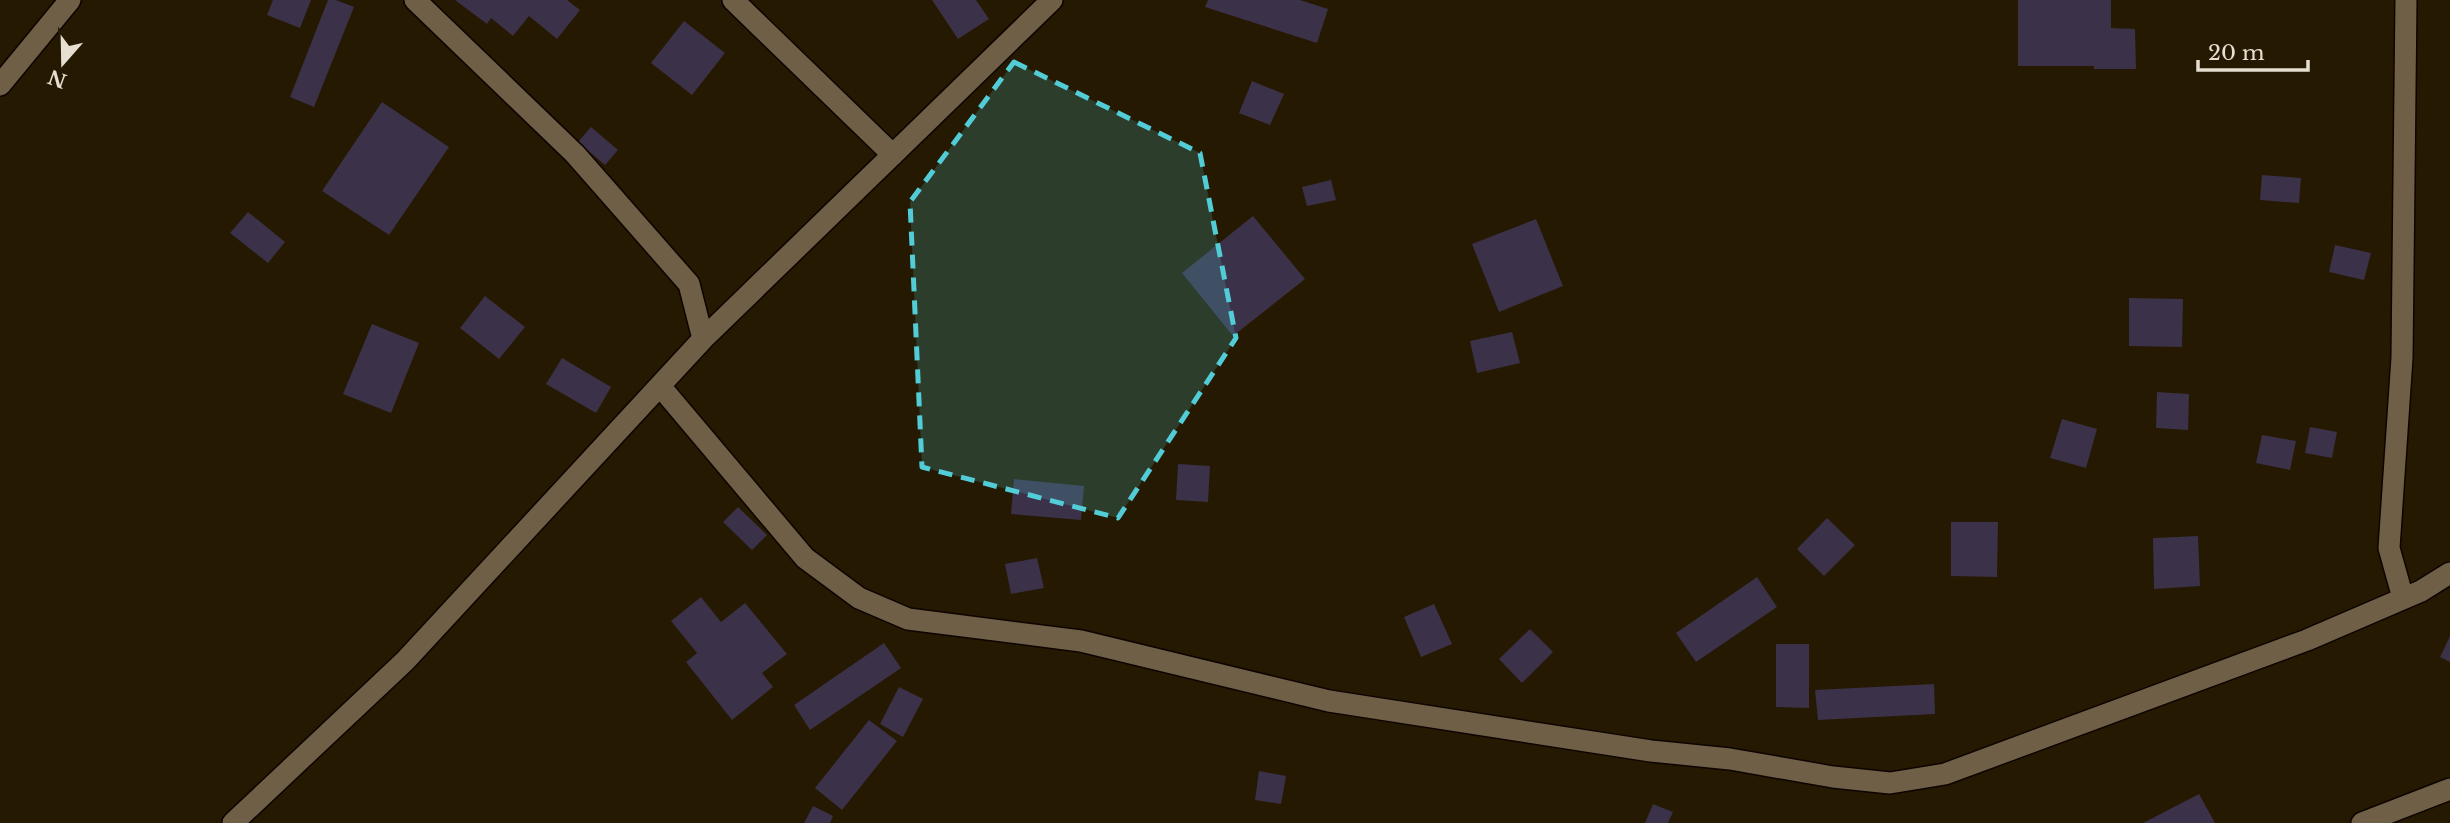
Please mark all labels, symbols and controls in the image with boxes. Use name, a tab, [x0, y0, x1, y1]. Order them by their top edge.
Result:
north arrow	[28, 28, 98, 98]
scale bar	[2198, 28, 2308, 72]
text: 20 m	[2208, 40, 2265, 66]
text: N	[45, 65, 70, 92]

